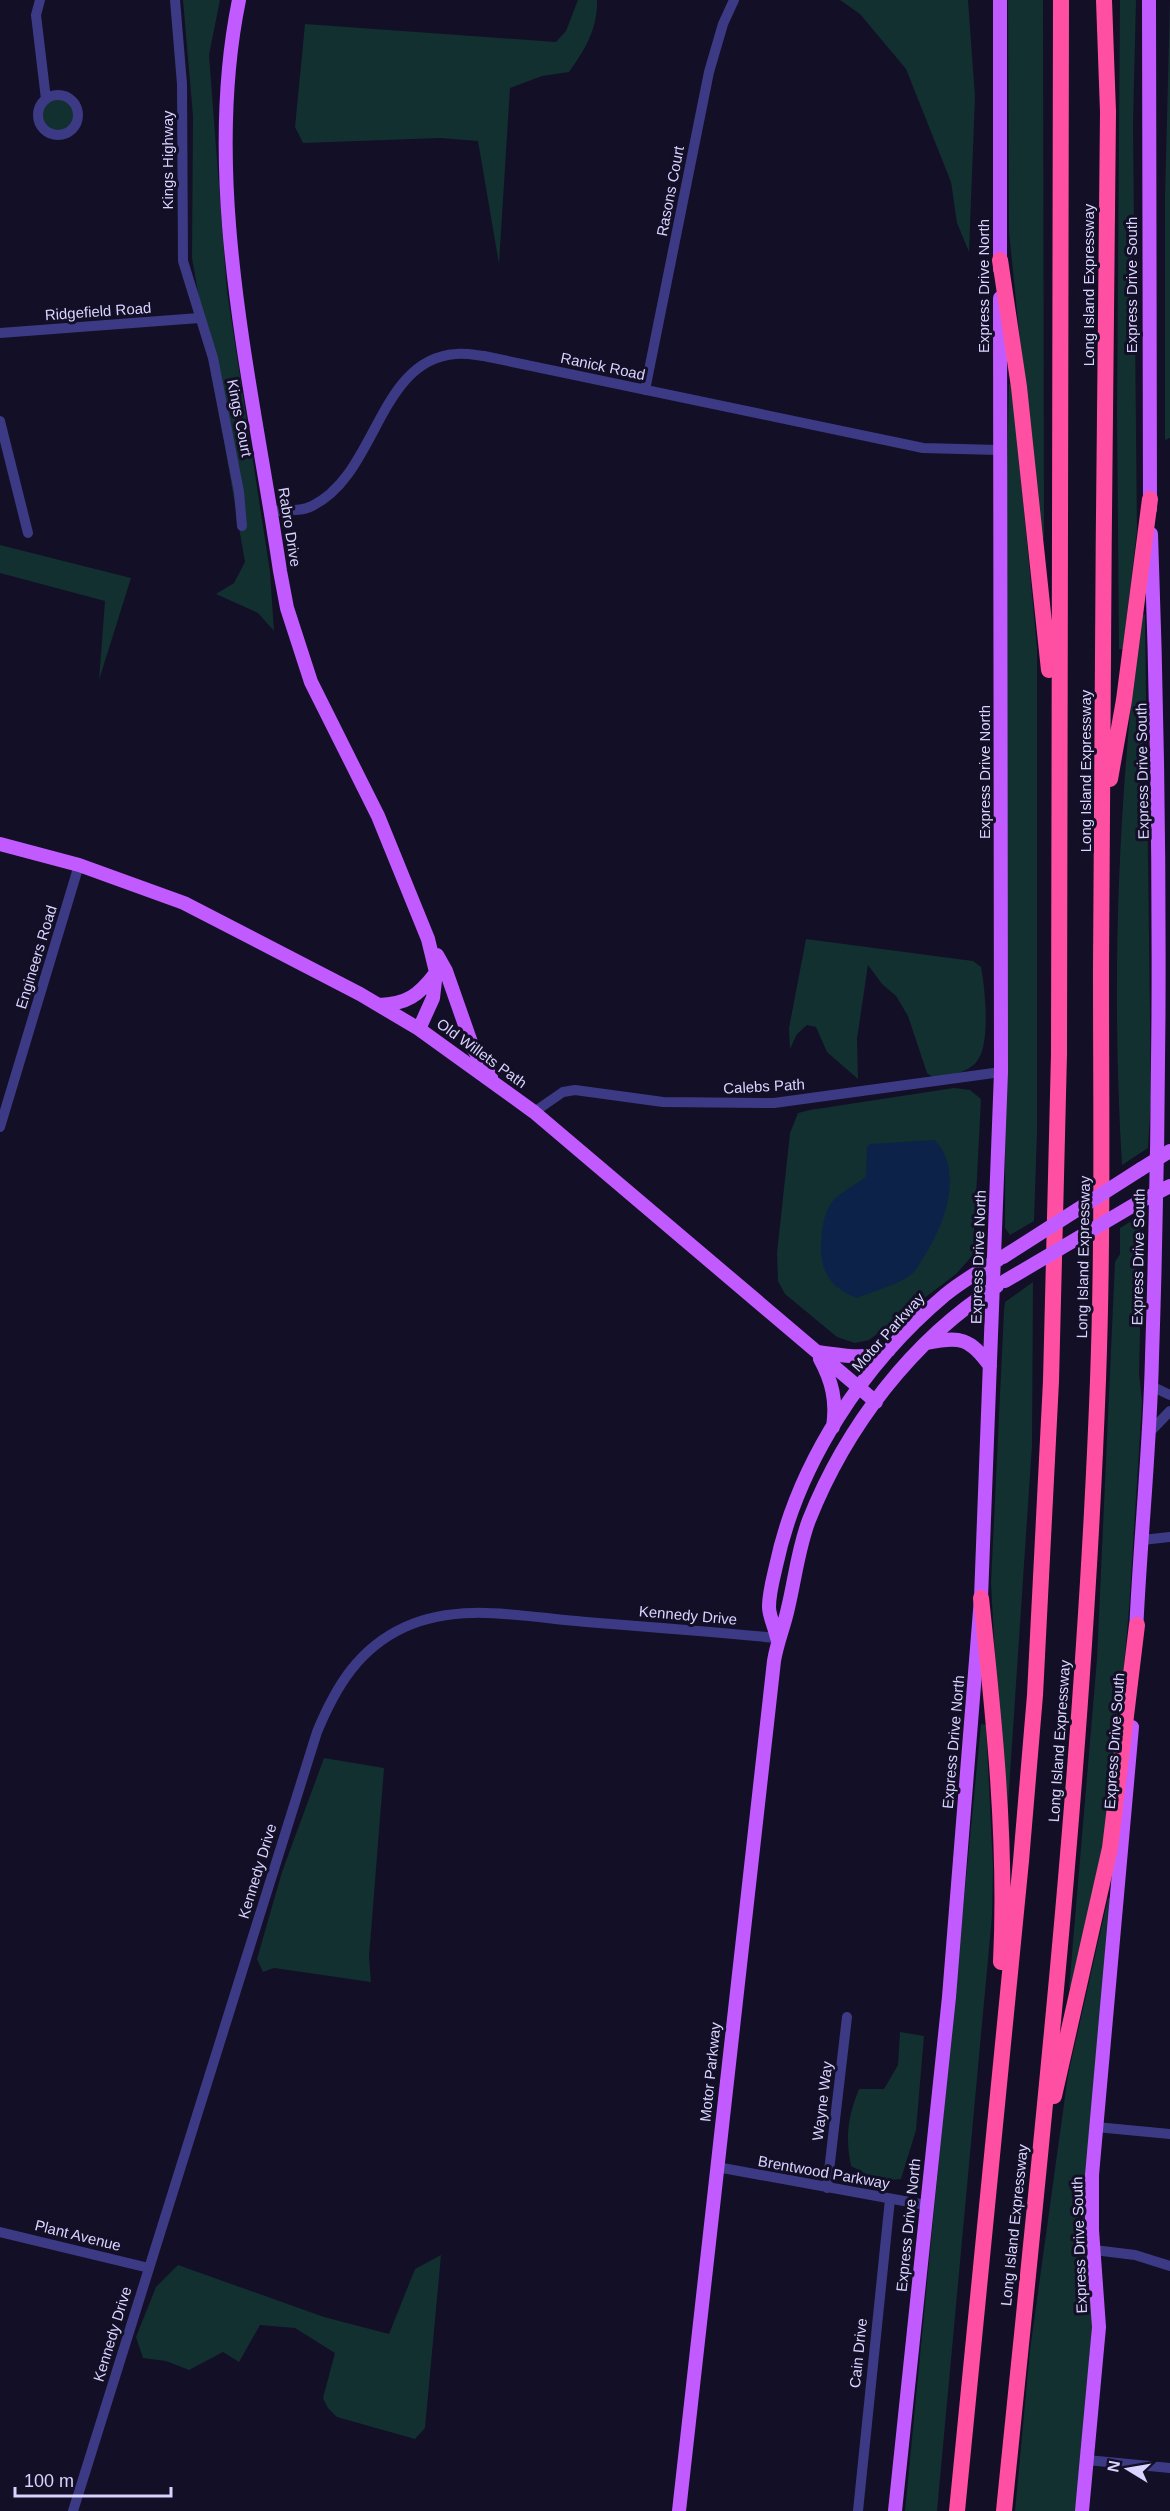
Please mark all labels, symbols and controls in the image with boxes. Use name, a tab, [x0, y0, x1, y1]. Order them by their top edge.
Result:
street label: Kings Highway	[159, 110, 176, 210]
street label: Rasons Court	[653, 144, 687, 238]
street label: Long Island Expressway	[1080, 203, 1097, 366]
street label: Express Drive South	[1123, 217, 1140, 353]
street label: Express Drive North	[975, 219, 992, 353]
street label: Ridgefield Road	[44, 299, 152, 323]
street label: Ranick Road	[559, 349, 647, 383]
street label: Kings Court	[224, 378, 256, 459]
street label: Rabro Drive	[275, 486, 305, 568]
street label: Long Island Expressway	[1077, 689, 1094, 852]
street label: Express Drive South	[1132, 702, 1152, 840]
street label: Express Drive North	[976, 705, 993, 839]
street label: Engineers Road	[12, 903, 60, 1011]
street label: Old Willets Path	[434, 1015, 530, 1091]
street label: Calebs Path	[723, 1075, 805, 1097]
street label: Long Island Expressway	[1073, 1175, 1093, 1338]
street label: Express Drive South	[1128, 1188, 1148, 1326]
street label: Express Drive North	[967, 1190, 989, 1324]
street label: Motor Parkway	[848, 1289, 928, 1375]
street label: Kennedy Drive	[638, 1602, 738, 1628]
street label: Long Island Expressway	[1045, 1659, 1073, 1823]
street label: Express Drive South	[1101, 1672, 1127, 1810]
street label: Express Drive North	[939, 1674, 967, 1810]
street label: Kennedy Drive	[234, 1821, 280, 1921]
street label: Motor Parkway	[696, 2021, 724, 2123]
street label: Wayne Way	[809, 2060, 835, 2142]
street label: Long Island Expressway	[997, 2143, 1031, 2307]
street label: Brentwood Parkway	[757, 2152, 892, 2192]
street label: Express Drive North	[893, 2157, 923, 2293]
street label: Express Drive South	[1068, 2176, 1090, 2314]
street label: Plant Avenue	[33, 2216, 123, 2254]
street label: Kennedy Drive	[89, 2284, 135, 2384]
street label: Cain Drive	[846, 2317, 870, 2389]
north arrow	[1098, 2439, 1158, 2499]
text: N	[1104, 2459, 1123, 2474]
scale bar	[15, 2460, 171, 2498]
text: 100 m	[24, 2471, 74, 2491]

